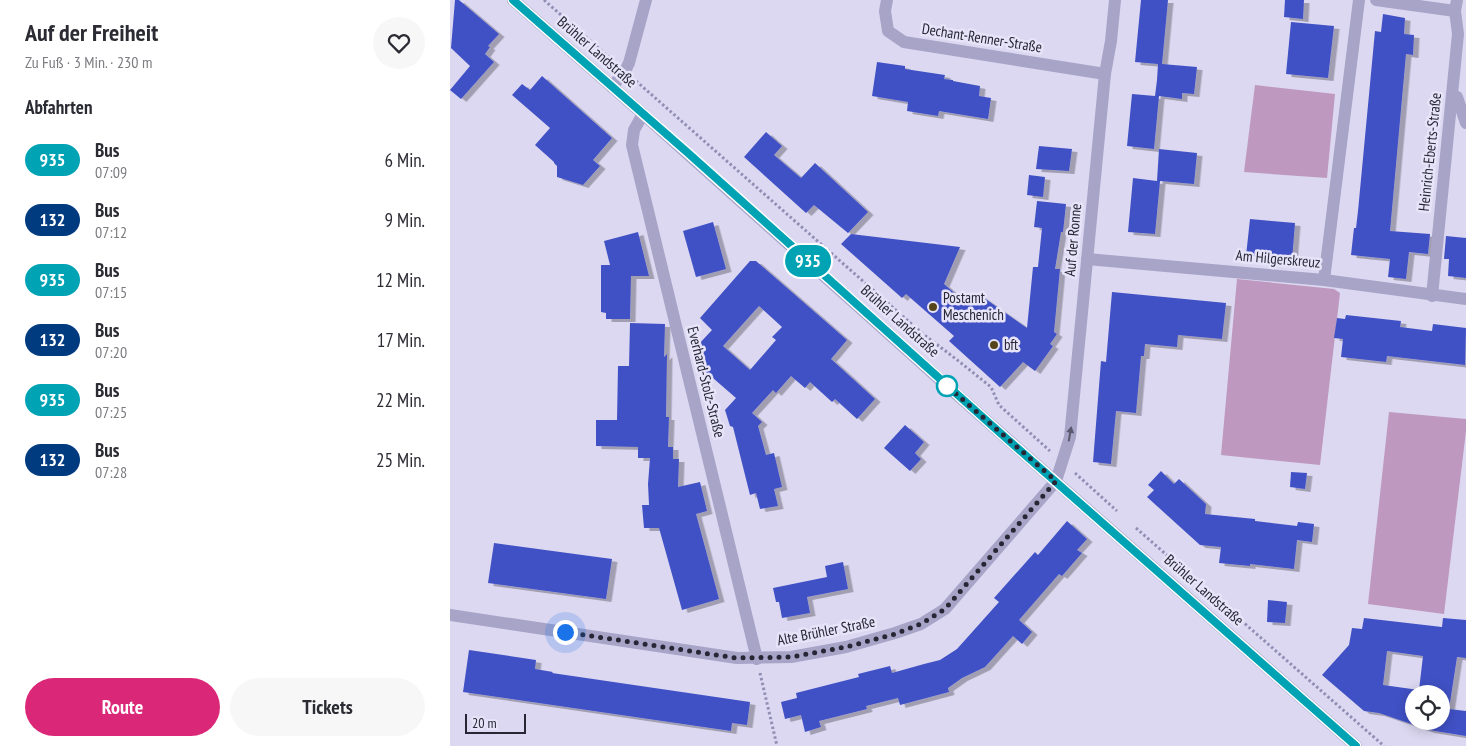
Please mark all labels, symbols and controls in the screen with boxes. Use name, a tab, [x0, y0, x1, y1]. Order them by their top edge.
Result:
street label: Brühler Landstraße	[554, 12, 641, 91]
text: Auf der Freiheit	[25, 17, 158, 48]
button: heart	[373, 17, 425, 69]
street label: Dechant-Renner-Straße	[921, 19, 1044, 56]
text: Zu Fuß · 3 Min. · 230 m	[25, 52, 152, 72]
street label: Heinrich-Eberts-Straße	[1414, 92, 1445, 212]
text: Abfahrten	[25, 95, 92, 119]
text: Bus	[95, 138, 119, 162]
text: 935	[40, 148, 65, 171]
text: 6 Min.	[384, 148, 425, 172]
text: 07:09	[95, 162, 127, 182]
text: Bus	[95, 198, 119, 222]
street label: Auf der Ronne	[1060, 203, 1085, 277]
text: 132	[40, 208, 65, 231]
text: 9 Min.	[384, 208, 425, 232]
text: 07:12	[95, 222, 127, 242]
line badge: 935	[779, 245, 837, 277]
street label: Am Hilgerskreuz	[1235, 245, 1321, 272]
text: 935	[795, 249, 821, 272]
text: Bus	[95, 258, 119, 282]
text: 935	[40, 268, 65, 291]
text: 12 Min.	[376, 268, 425, 292]
street label: Brühler Landstraße	[857, 280, 944, 361]
text: 07:15	[95, 282, 127, 302]
place label: Postamt Meschenich	[943, 288, 1004, 324]
marker: Postamt Meschenich	[927, 301, 939, 313]
text: Bus	[95, 318, 119, 342]
street label: Everhard-Stolz-Straße	[683, 324, 729, 439]
text: 132	[40, 328, 65, 351]
text: 17 Min.	[377, 328, 425, 352]
place label: bft	[1004, 335, 1018, 354]
marker: bft	[988, 339, 1000, 351]
text: 07:20	[95, 342, 127, 362]
unlabelled marker	[936, 375, 958, 397]
text: Bus	[95, 378, 119, 402]
text: 935	[40, 388, 65, 411]
text: 22 Min.	[376, 388, 425, 412]
text: 07:25	[95, 402, 127, 422]
one-way arrow	[1067, 426, 1075, 442]
text: Bus	[95, 438, 119, 462]
text: 132	[40, 448, 65, 471]
text: 25 Min.	[376, 448, 425, 472]
text: 07:28	[95, 462, 127, 482]
street label: Brühler Landstraße	[1161, 550, 1248, 629]
street label: Alte Brühler Straße	[775, 612, 877, 649]
your location	[553, 620, 578, 645]
button: Route	[25, 678, 220, 736]
button: Tickets	[230, 678, 425, 736]
map controls	[1405, 685, 1450, 730]
button: locate	[1405, 685, 1450, 730]
scale bar	[465, 711, 526, 734]
text: 20 m	[472, 714, 497, 732]

